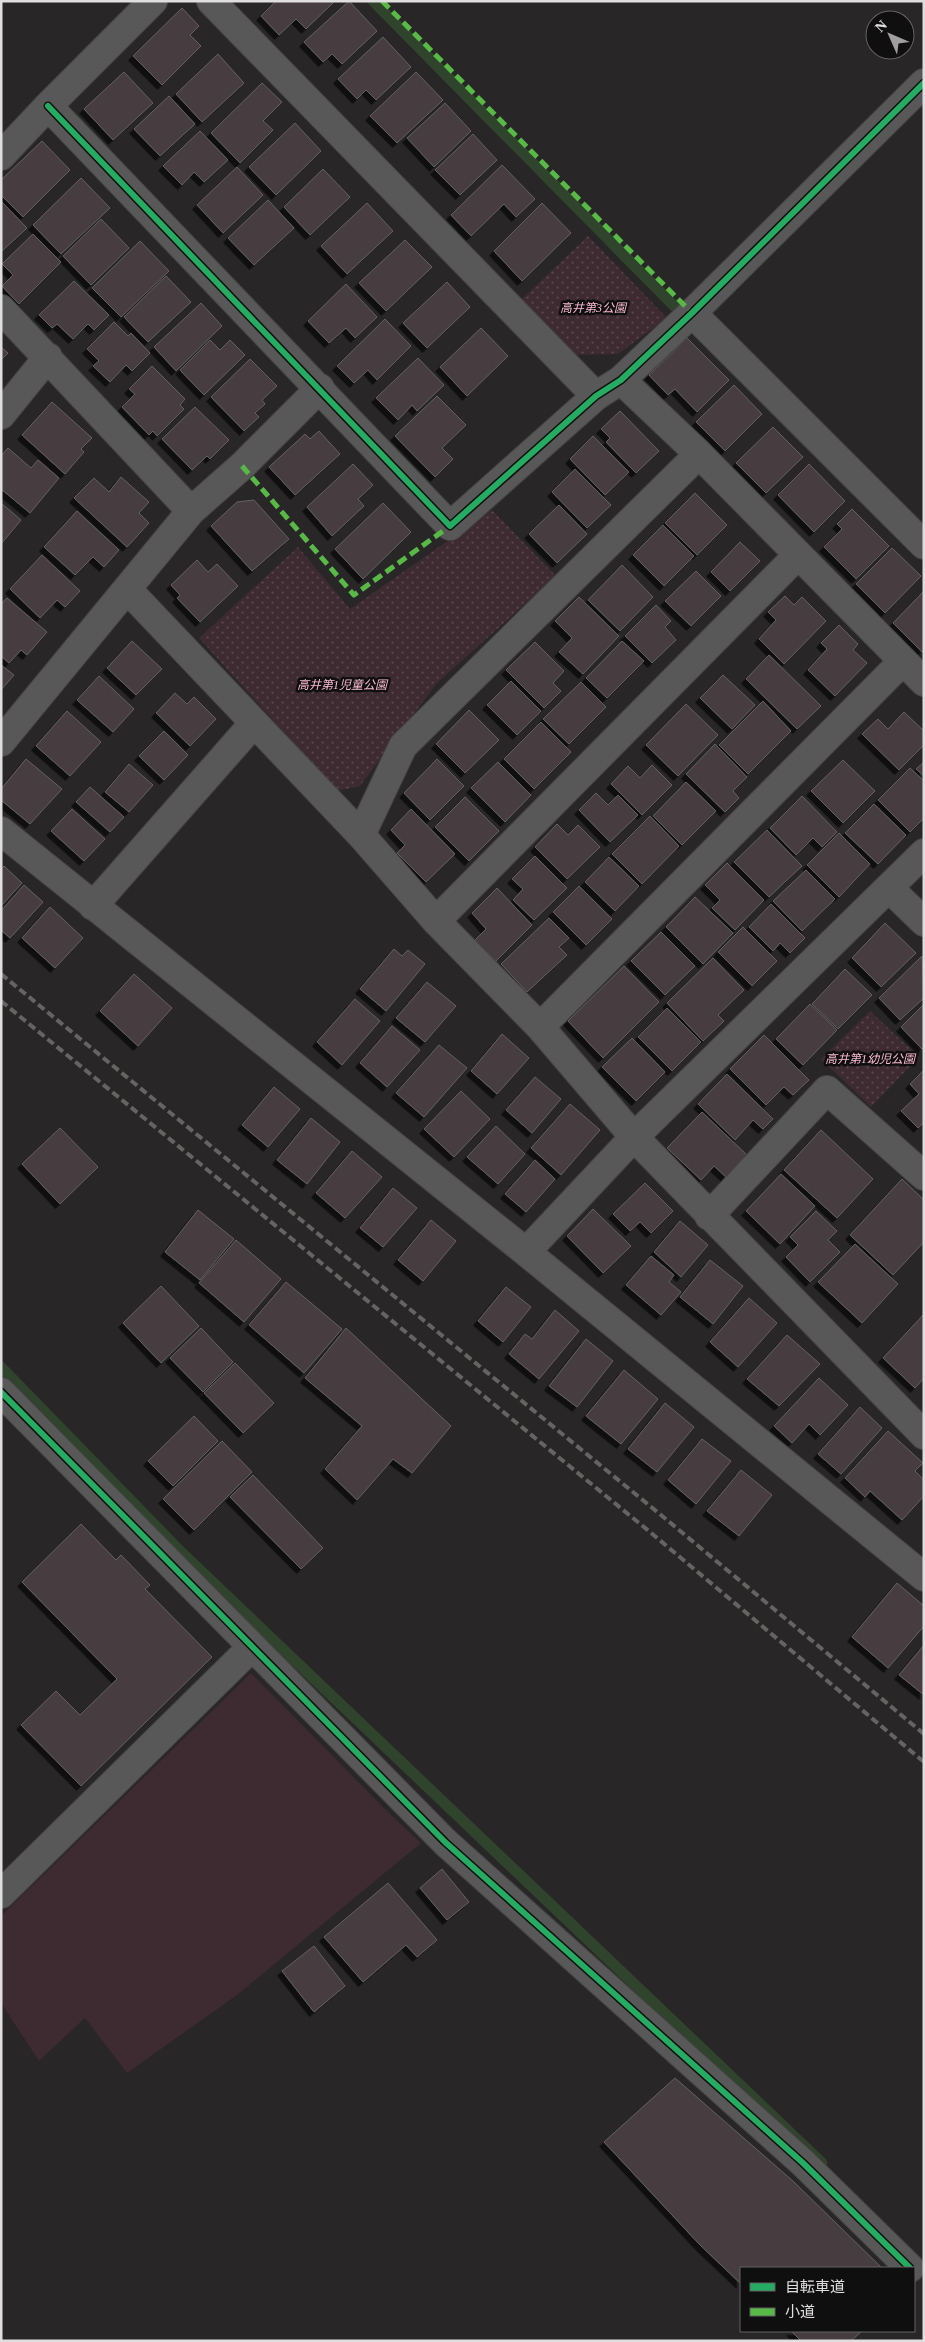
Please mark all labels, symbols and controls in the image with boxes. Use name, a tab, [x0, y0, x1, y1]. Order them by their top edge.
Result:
north arrow	[865, 10, 915, 60]
text: N	[872, 17, 890, 35]
park label: 高井第3公園	[560, 301, 628, 315]
park label: 高井第1児童公園	[297, 678, 389, 692]
park label: 高井第1幼児公園	[825, 1052, 917, 1066]
legend	[740, 2267, 915, 2332]
text: 自転車道	[785, 2279, 845, 2295]
text: 小道	[785, 2304, 815, 2320]

